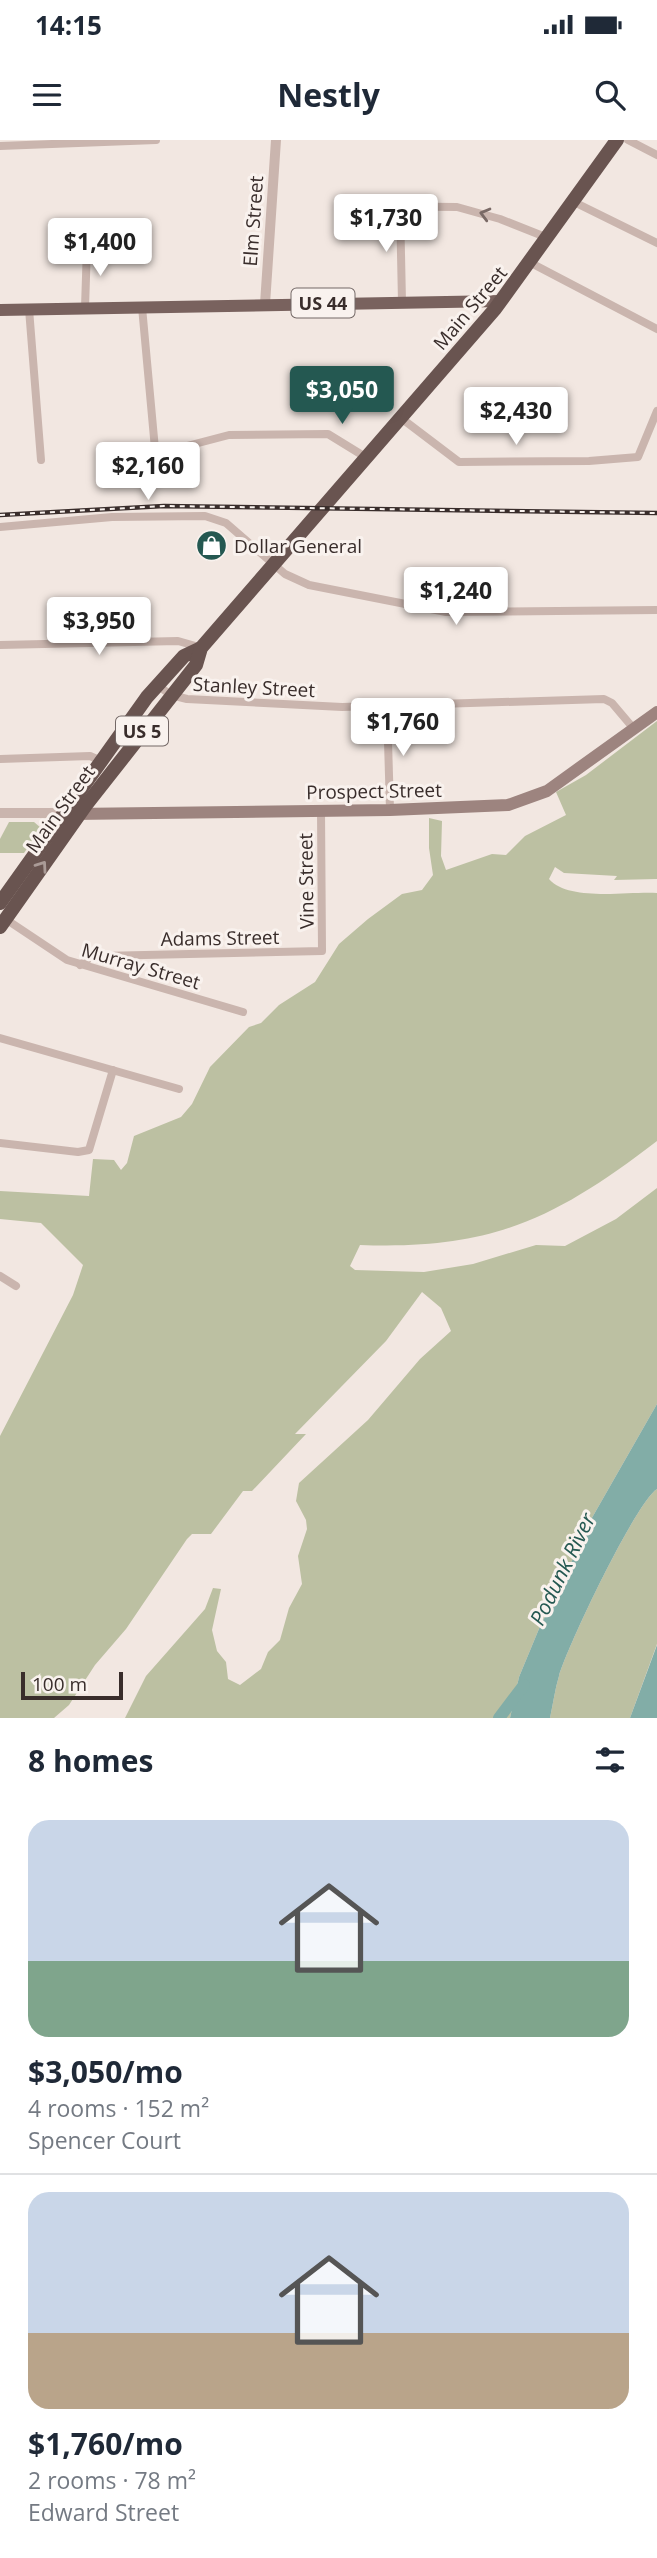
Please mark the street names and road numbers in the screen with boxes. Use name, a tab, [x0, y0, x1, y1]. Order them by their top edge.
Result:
street label: Elm Street	[237, 175, 269, 267]
street label: Main Street	[427, 260, 513, 355]
road number: US 44	[292, 288, 354, 318]
street label: Stanley Street	[192, 671, 316, 703]
road number: US 5	[116, 716, 168, 746]
street label: Main Street	[19, 760, 101, 858]
street label: Prospect Street	[306, 777, 442, 805]
street label: Vine Street	[292, 832, 320, 929]
street label: Adams Street	[160, 924, 280, 952]
street label: Murray Street	[79, 937, 204, 995]

